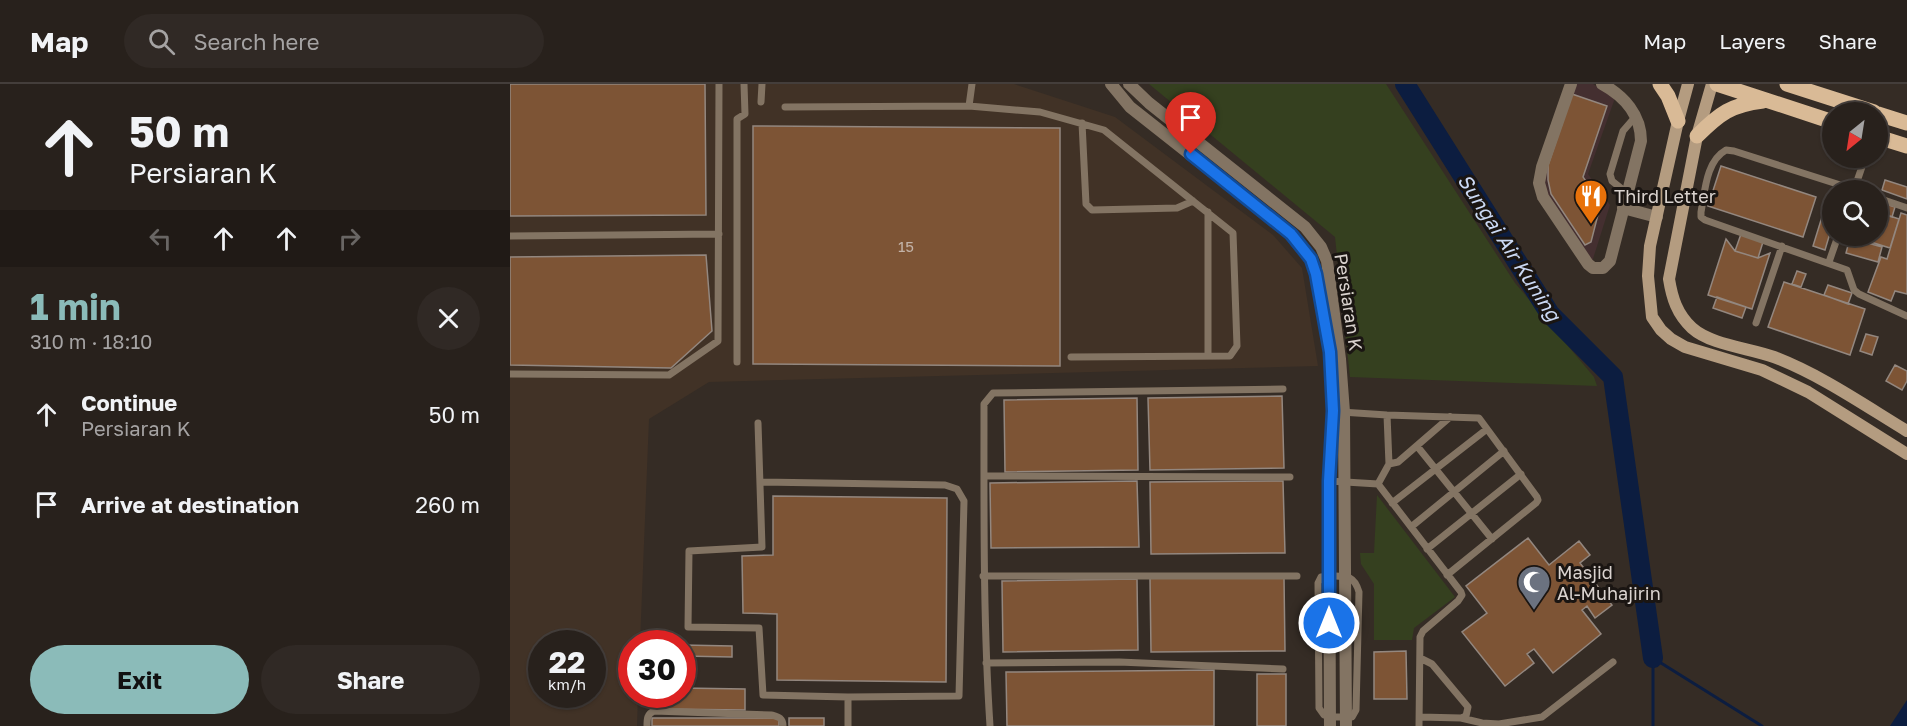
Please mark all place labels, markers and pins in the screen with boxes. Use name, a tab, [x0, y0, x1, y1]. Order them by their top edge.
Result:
pin	[1165, 92, 1216, 154]
restaurant icon: Third Letter	[1573, 178, 1609, 225]
place label: Third Letter	[1614, 185, 1716, 207]
place label: Masjid Al-Muhajirin	[1557, 561, 1661, 604]
mosque icon: Masjid Al-Muhajirin	[1516, 564, 1552, 611]

